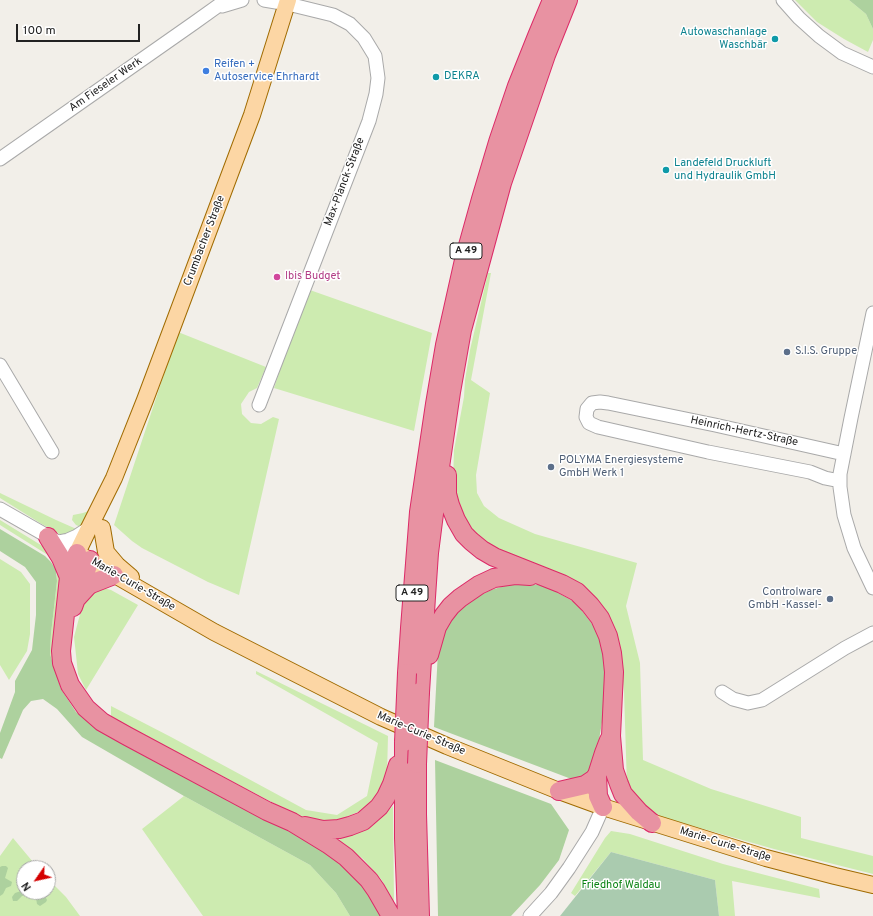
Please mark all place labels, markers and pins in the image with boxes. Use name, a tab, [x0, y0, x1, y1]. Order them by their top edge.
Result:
place label: Autowaschanlage Waschbär	[680, 26, 767, 52]
marker: Autowaschanlage Waschbär	[770, 34, 780, 44]
place label: Reifen + Autoservice Ehrhardt	[214, 58, 319, 84]
marker: Reifen + Autoservice Ehrhardt	[201, 66, 211, 76]
place label: DEKRA	[444, 70, 480, 84]
marker: DEKRA	[431, 72, 441, 82]
place label: Landefeld Druckluft und Hydraulik GmbH	[674, 157, 776, 183]
marker: Landefeld Druckluft und Hydraulik GmbH	[661, 165, 671, 175]
place label: Ibis Budget	[285, 270, 340, 284]
marker: Ibis Budget	[272, 272, 282, 282]
place label: S.I.S. Gruppe	[795, 345, 857, 359]
marker: S.I.S. Gruppe	[782, 347, 792, 357]
place label: POLYMA Energiesysteme GmbH Werk 1	[559, 454, 683, 480]
marker: POLYMA Energiesysteme GmbH Werk 1	[546, 462, 556, 472]
place label: Controlware GmbH -Kassel-	[748, 586, 822, 612]
marker: Controlware GmbH -Kassel-	[825, 594, 835, 604]

